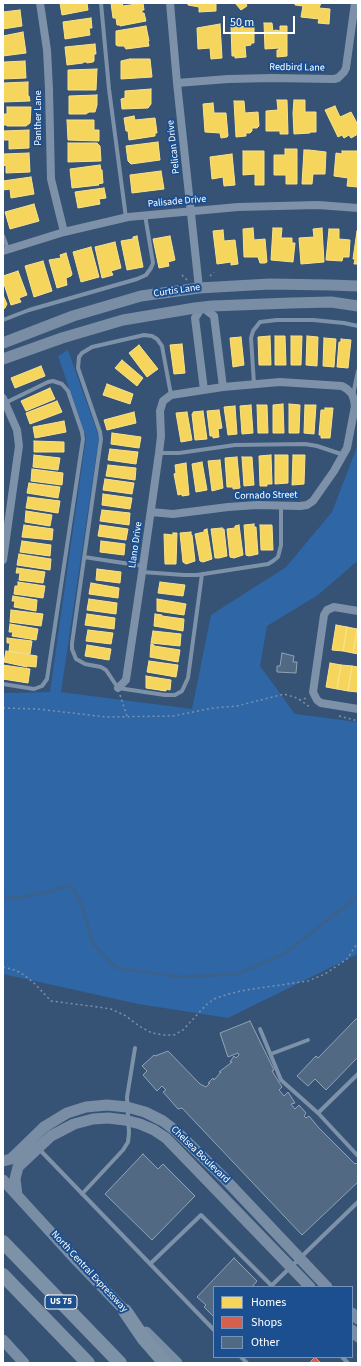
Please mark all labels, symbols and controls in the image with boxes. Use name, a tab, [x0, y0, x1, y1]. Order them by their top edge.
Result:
scale bar	[225, 8, 297, 34]
text: 50 m	[230, 14, 254, 31]
street label: Redbird Lane	[269, 62, 325, 74]
street label: Panther Lane	[33, 90, 45, 146]
street label: Pelican Drive	[165, 120, 183, 174]
street label: Palisade Drive	[147, 193, 207, 211]
street label: Curtis Lane	[153, 282, 201, 300]
street label: Cornado Street	[234, 489, 298, 503]
street label: Llano Drive	[127, 521, 145, 569]
street label: Chelsea Boulevard	[168, 1124, 232, 1186]
street label: North Central Expressway	[48, 1229, 130, 1315]
legend	[213, 1286, 353, 1358]
text: Homes	[251, 1294, 286, 1311]
road number: US 75	[45, 1295, 77, 1309]
text: Shops	[251, 1314, 282, 1331]
text: Other	[251, 1334, 280, 1351]

